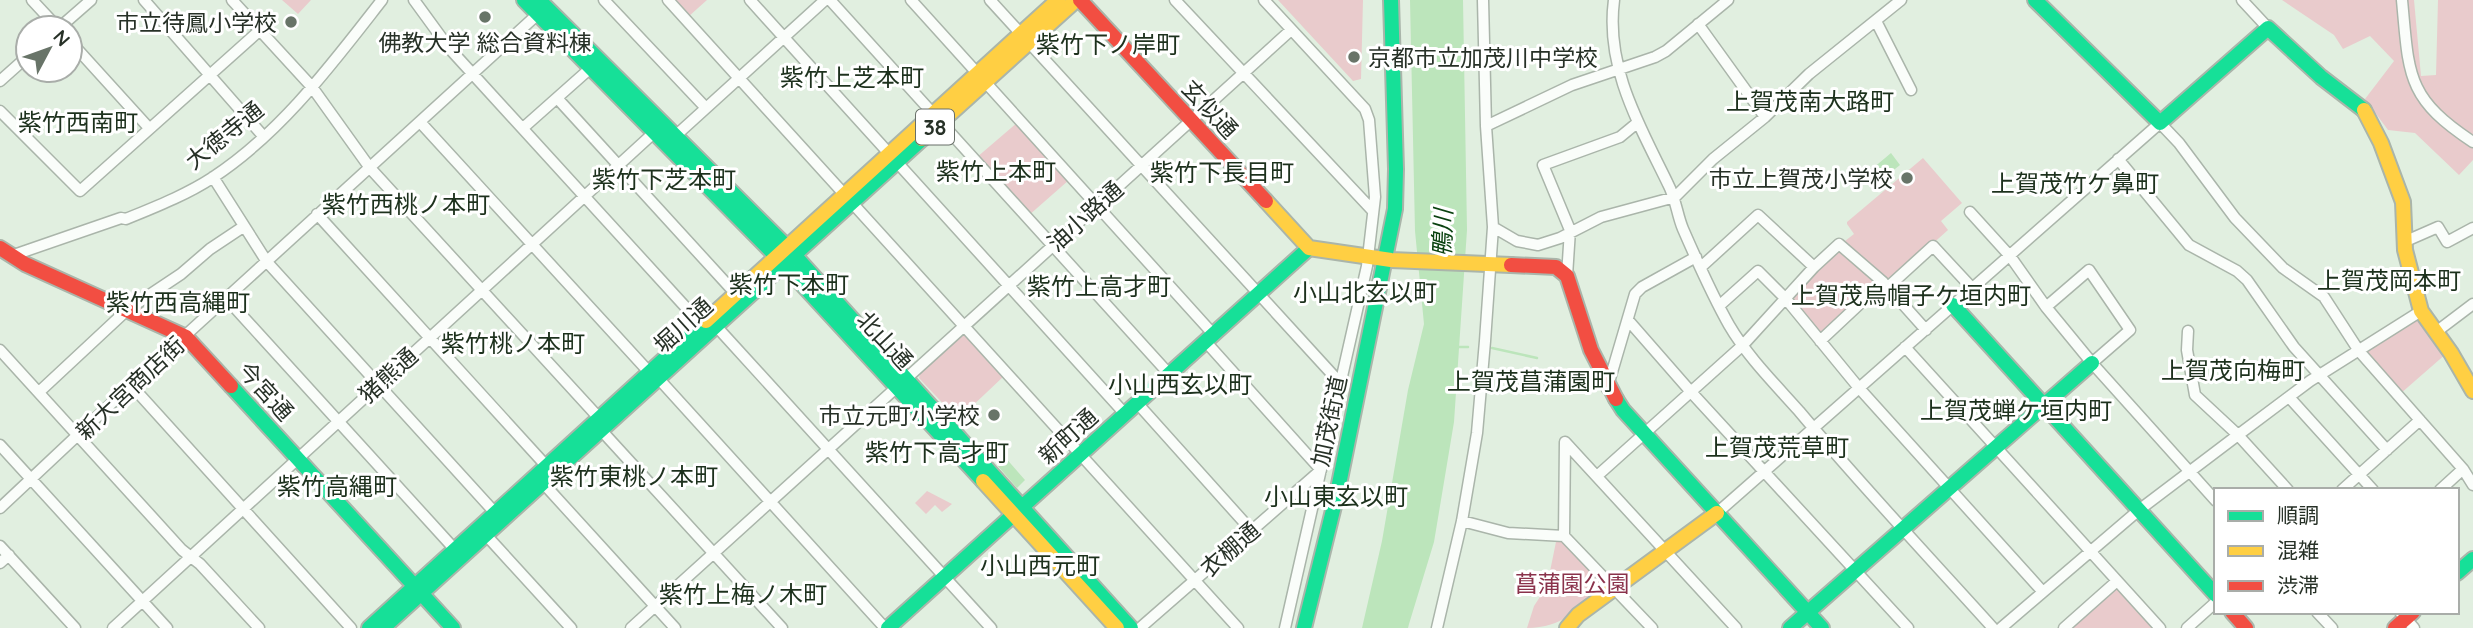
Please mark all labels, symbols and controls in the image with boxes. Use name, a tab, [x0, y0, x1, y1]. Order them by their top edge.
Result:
place label: 市立待鳳小学校	[116, 8, 277, 37]
marker: 佛教大学 総合資料棟	[477, 9, 493, 25]
north arrow	[14, 14, 84, 84]
marker: 市立待鳳小学校	[283, 14, 299, 30]
text: N	[48, 25, 75, 51]
place label: 佛教大学 総合資料棟	[378, 28, 592, 57]
district label: 紫竹下ノ岸町	[1036, 29, 1180, 59]
place label: 京都市立加茂川中学校	[1368, 43, 1598, 72]
marker: 京都市立加茂川中学校	[1346, 49, 1362, 65]
district label: 紫竹上芝本町	[780, 62, 924, 92]
street label: 玄似通	[1176, 74, 1244, 144]
district label: 上賀茂南大路町	[1726, 86, 1894, 116]
street label: 大徳寺通	[179, 95, 269, 175]
district label: 紫竹西南町	[18, 107, 138, 137]
road number: 38	[916, 110, 954, 144]
district label: 紫竹上本町	[936, 156, 1056, 186]
district label: 紫竹下長目町	[1150, 157, 1294, 187]
district label: 紫竹下芝本町	[592, 164, 736, 194]
place label: 市立上賀茂小学校	[1709, 164, 1893, 193]
district label: 上賀茂竹ケ鼻町	[1991, 168, 2159, 198]
marker: 市立上賀茂小学校	[1899, 170, 1915, 186]
street label: 油小路通	[1041, 174, 1129, 258]
district label: 紫竹西桃ノ本町	[322, 189, 490, 219]
water label: 鴨川	[1426, 205, 1458, 258]
district label: 上賀茂岡本町	[2317, 265, 2461, 295]
district label: 紫竹下本町	[729, 269, 849, 299]
district label: 紫竹上高才町	[1027, 271, 1171, 301]
district label: 小山北玄以町	[1293, 277, 1437, 307]
district label: 上賀茂烏帽子ケ垣内町	[1791, 280, 2031, 310]
district label: 紫竹西高縄町	[106, 287, 250, 317]
street label: 堀川通	[648, 291, 718, 359]
street label: 北山通	[851, 305, 919, 375]
district label: 紫竹桃ノ本町	[441, 328, 585, 358]
street label: 新大宮商店街	[70, 330, 190, 446]
street label: 猪熊通	[353, 341, 423, 409]
district label: 上賀茂向梅町	[2161, 355, 2305, 385]
street label: 今宮通	[232, 356, 300, 426]
district label: 上賀茂菖蒲園町	[1447, 366, 1615, 396]
district label: 小山西玄以町	[1108, 369, 1252, 399]
street label: 加茂街道	[1305, 373, 1353, 469]
district label: 上賀茂蝉ケ垣内町	[1920, 395, 2112, 425]
place label: 市立元町小学校	[819, 401, 980, 430]
street label: 新町通	[1033, 402, 1103, 470]
marker: 市立元町小学校	[986, 407, 1002, 423]
district label: 上賀茂荒草町	[1705, 432, 1849, 462]
district label: 紫竹下高才町	[865, 437, 1009, 467]
district label: 紫竹東桃ノ本町	[550, 461, 718, 491]
district label: 紫竹高縄町	[277, 471, 397, 501]
district label: 小山東玄以町	[1264, 481, 1408, 511]
legend	[2214, 488, 2459, 614]
text: 順調	[2277, 502, 2319, 528]
street label: 衣棚通	[1194, 515, 1266, 583]
text: 混雑	[2277, 537, 2319, 563]
district label: 小山西元町	[980, 550, 1100, 580]
park label: 菖蒲園公園	[1515, 569, 1630, 598]
text: 渋滞	[2277, 572, 2319, 598]
district label: 紫竹上梅ノ木町	[659, 579, 827, 609]

